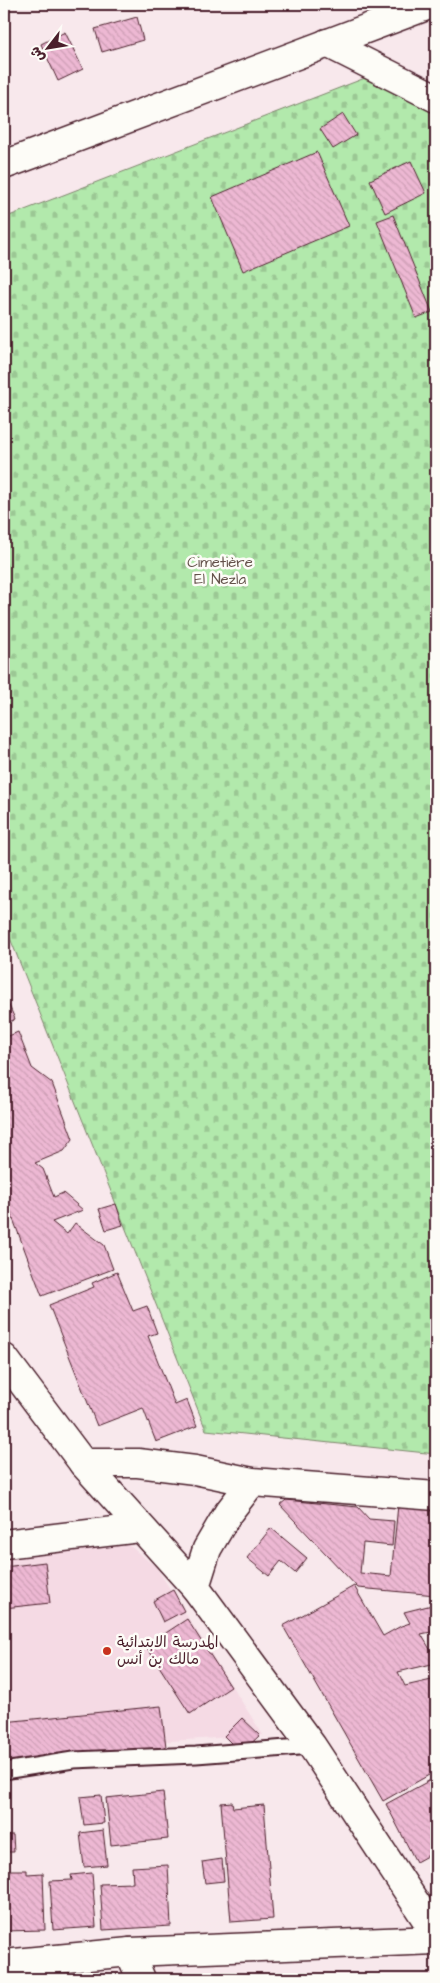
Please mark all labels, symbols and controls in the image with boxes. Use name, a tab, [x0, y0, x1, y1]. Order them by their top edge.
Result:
north arrow	[22, 22, 72, 72]
text: ش	[25, 42, 50, 66]
park label: Cimetière El Nezla	[187, 552, 253, 590]
place label: المدرسة الابتدائية مالك بن أنس	[117, 1632, 218, 1670]
marker: المدرسة الابتدائية مالك بن أنس	[101, 1645, 113, 1657]

